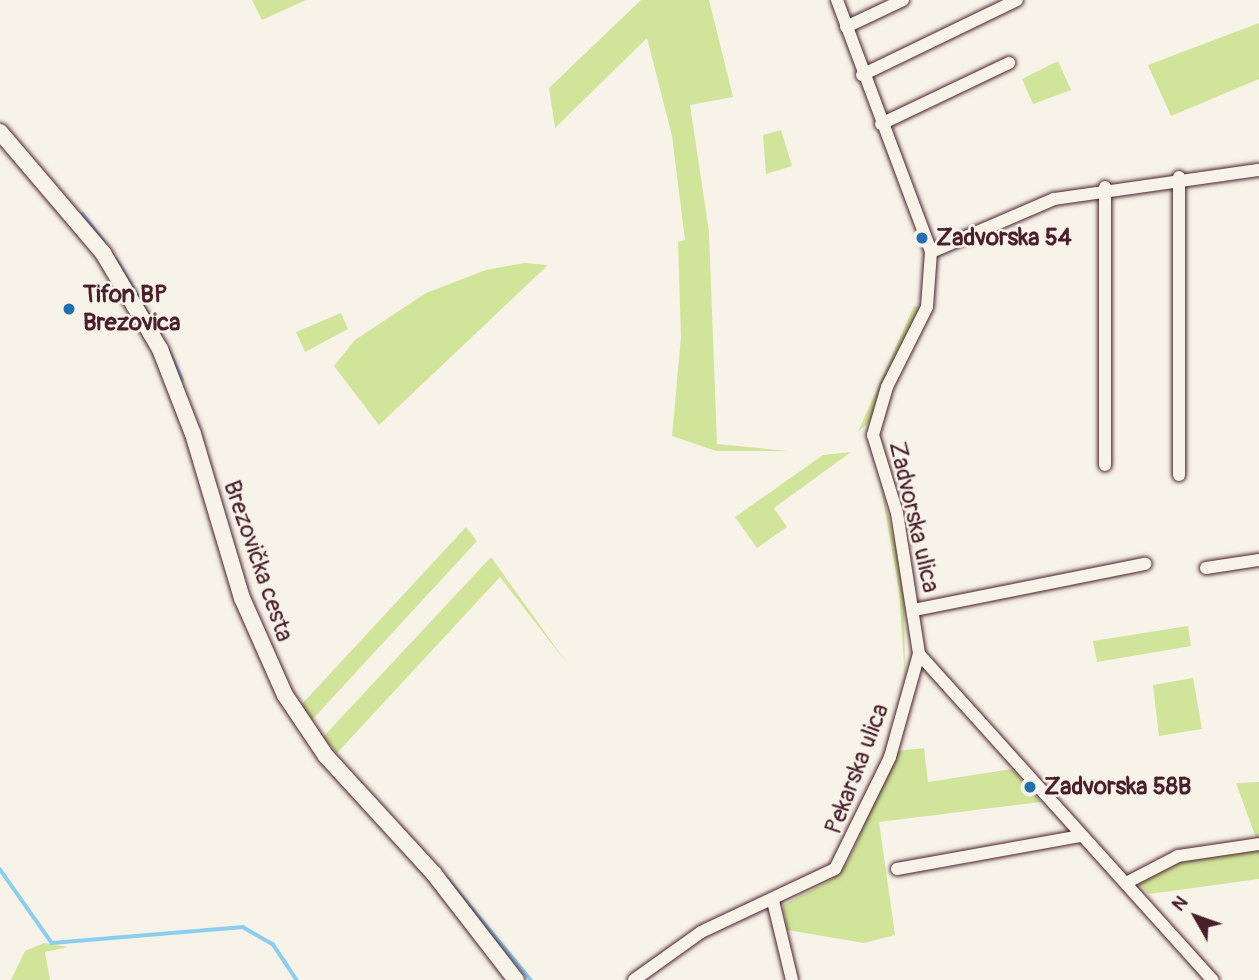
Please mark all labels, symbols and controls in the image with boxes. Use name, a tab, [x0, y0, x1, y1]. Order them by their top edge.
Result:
place label: Zadvorska 54	[936, 224, 1072, 252]
marker: Zadvorska 54	[914, 230, 930, 246]
place label: Tifon BP Brezovica	[83, 281, 180, 337]
marker: Tifon BP Brezovica	[61, 301, 77, 317]
street label: Zadvorska ulica	[883, 439, 945, 595]
street label: Brezovička cesta	[217, 477, 299, 645]
street label: Pekarska ulica	[819, 700, 895, 838]
place label: Zadvorska 58B	[1044, 773, 1191, 801]
marker: Zadvorska 58B	[1022, 779, 1038, 795]
north arrow	[1161, 882, 1231, 952]
text: N	[1167, 891, 1193, 916]

